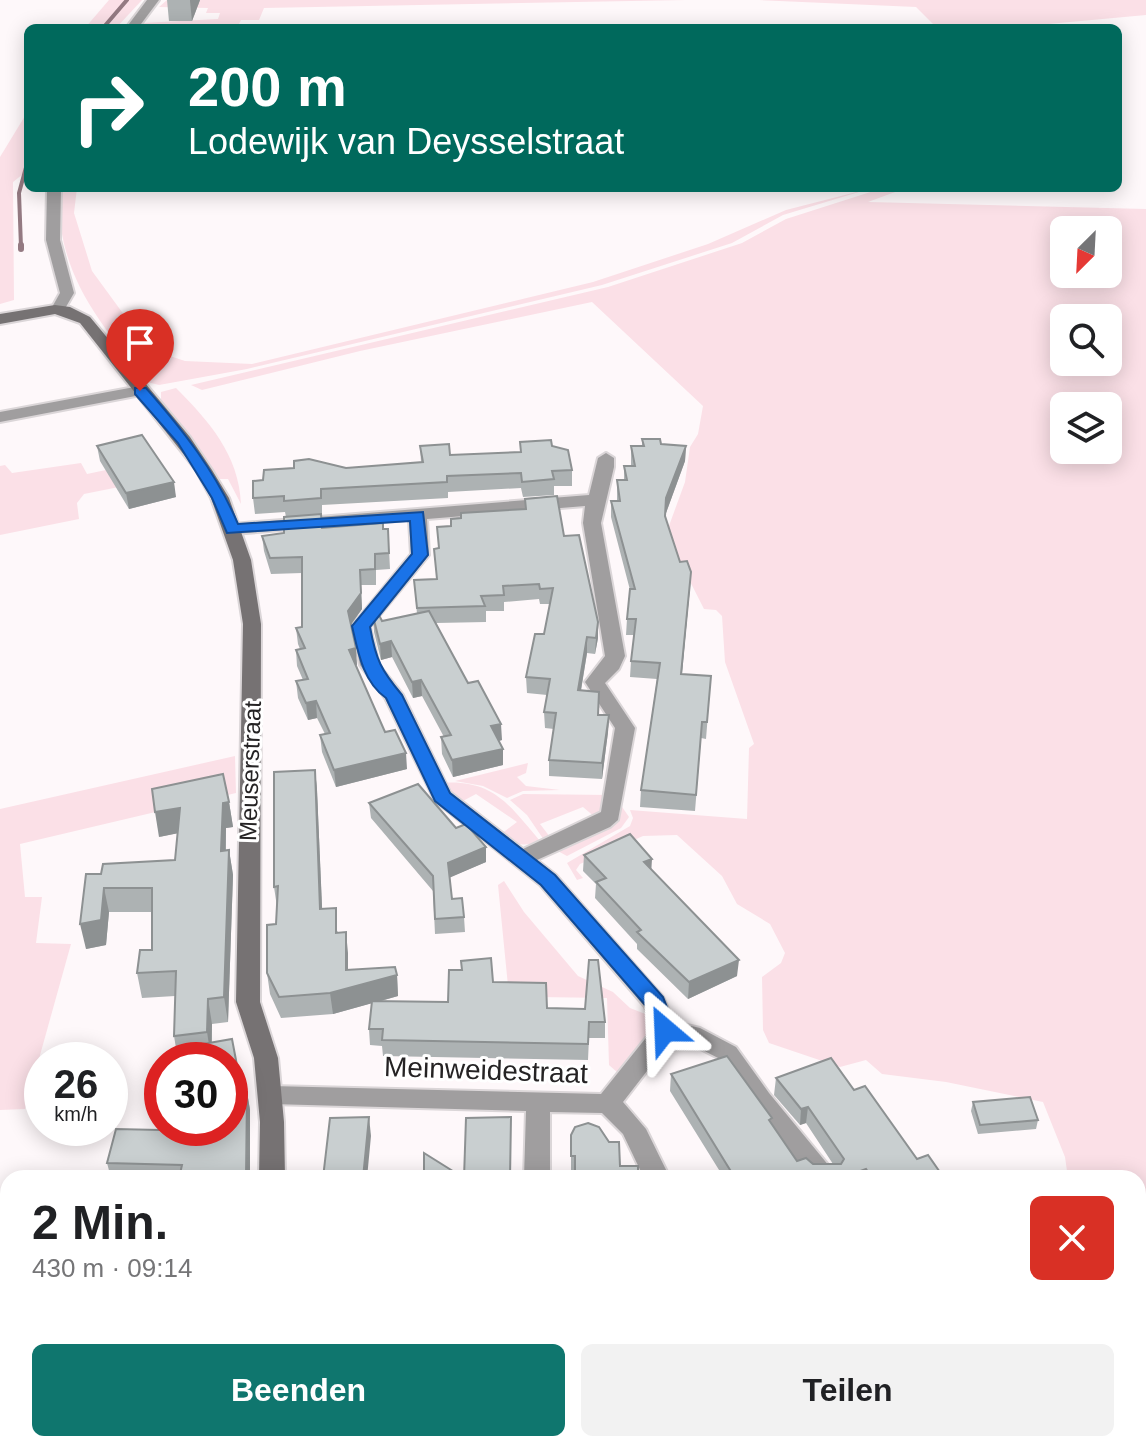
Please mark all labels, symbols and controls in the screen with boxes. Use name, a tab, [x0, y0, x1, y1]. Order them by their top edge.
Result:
text: 200 m	[188, 55, 347, 118]
icon: right	[56, 56, 160, 160]
text: Lodewijk van Deysselstraat	[188, 121, 624, 162]
north arrow	[1050, 216, 1122, 288]
map controls	[1050, 216, 1122, 464]
button: search	[1050, 304, 1122, 376]
pin	[106, 309, 174, 391]
icon: arrive	[118, 321, 162, 365]
button: layers	[1050, 392, 1122, 464]
street label: Meuserstraat	[234, 700, 266, 841]
position arrow	[623, 988, 707, 1072]
speed limit sign: 30	[144, 1042, 248, 1146]
street label: Meinweidestraat	[384, 1051, 589, 1089]
text: 26	[54, 1062, 98, 1106]
text: km/h	[54, 1103, 98, 1125]
text: 2 Min.	[32, 1196, 168, 1249]
button: close	[1030, 1196, 1114, 1280]
text: 430 m · 09:14	[32, 1253, 192, 1283]
button: Beenden	[32, 1344, 565, 1436]
button: Teilen	[581, 1344, 1114, 1436]

